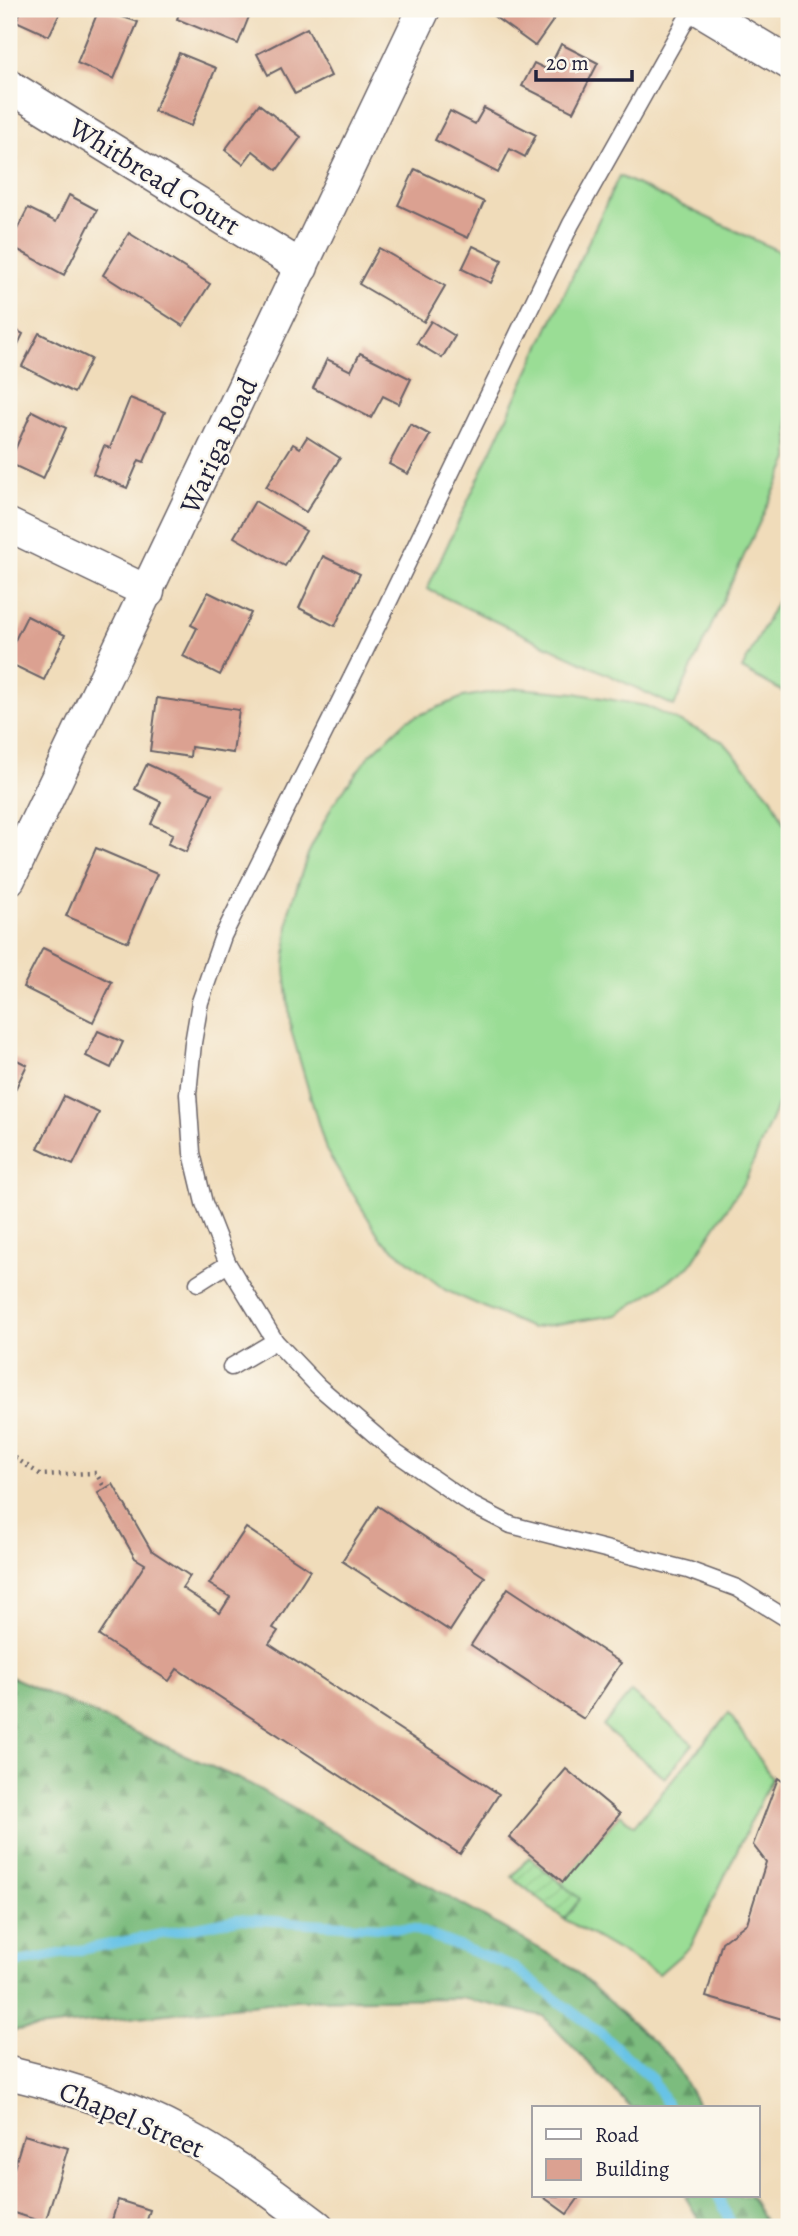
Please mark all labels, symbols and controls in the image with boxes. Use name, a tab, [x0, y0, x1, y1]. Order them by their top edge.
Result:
scale bar	[536, 38, 632, 82]
text: 20 m	[546, 49, 589, 77]
street label: Whitbread Court	[61, 109, 247, 245]
street label: Wariga Road	[170, 370, 267, 521]
street label: Chapel Street	[53, 2072, 210, 2168]
legend	[532, 2106, 760, 2198]
text: Road	[595, 2121, 639, 2149]
text: Building	[595, 2155, 670, 2183]

